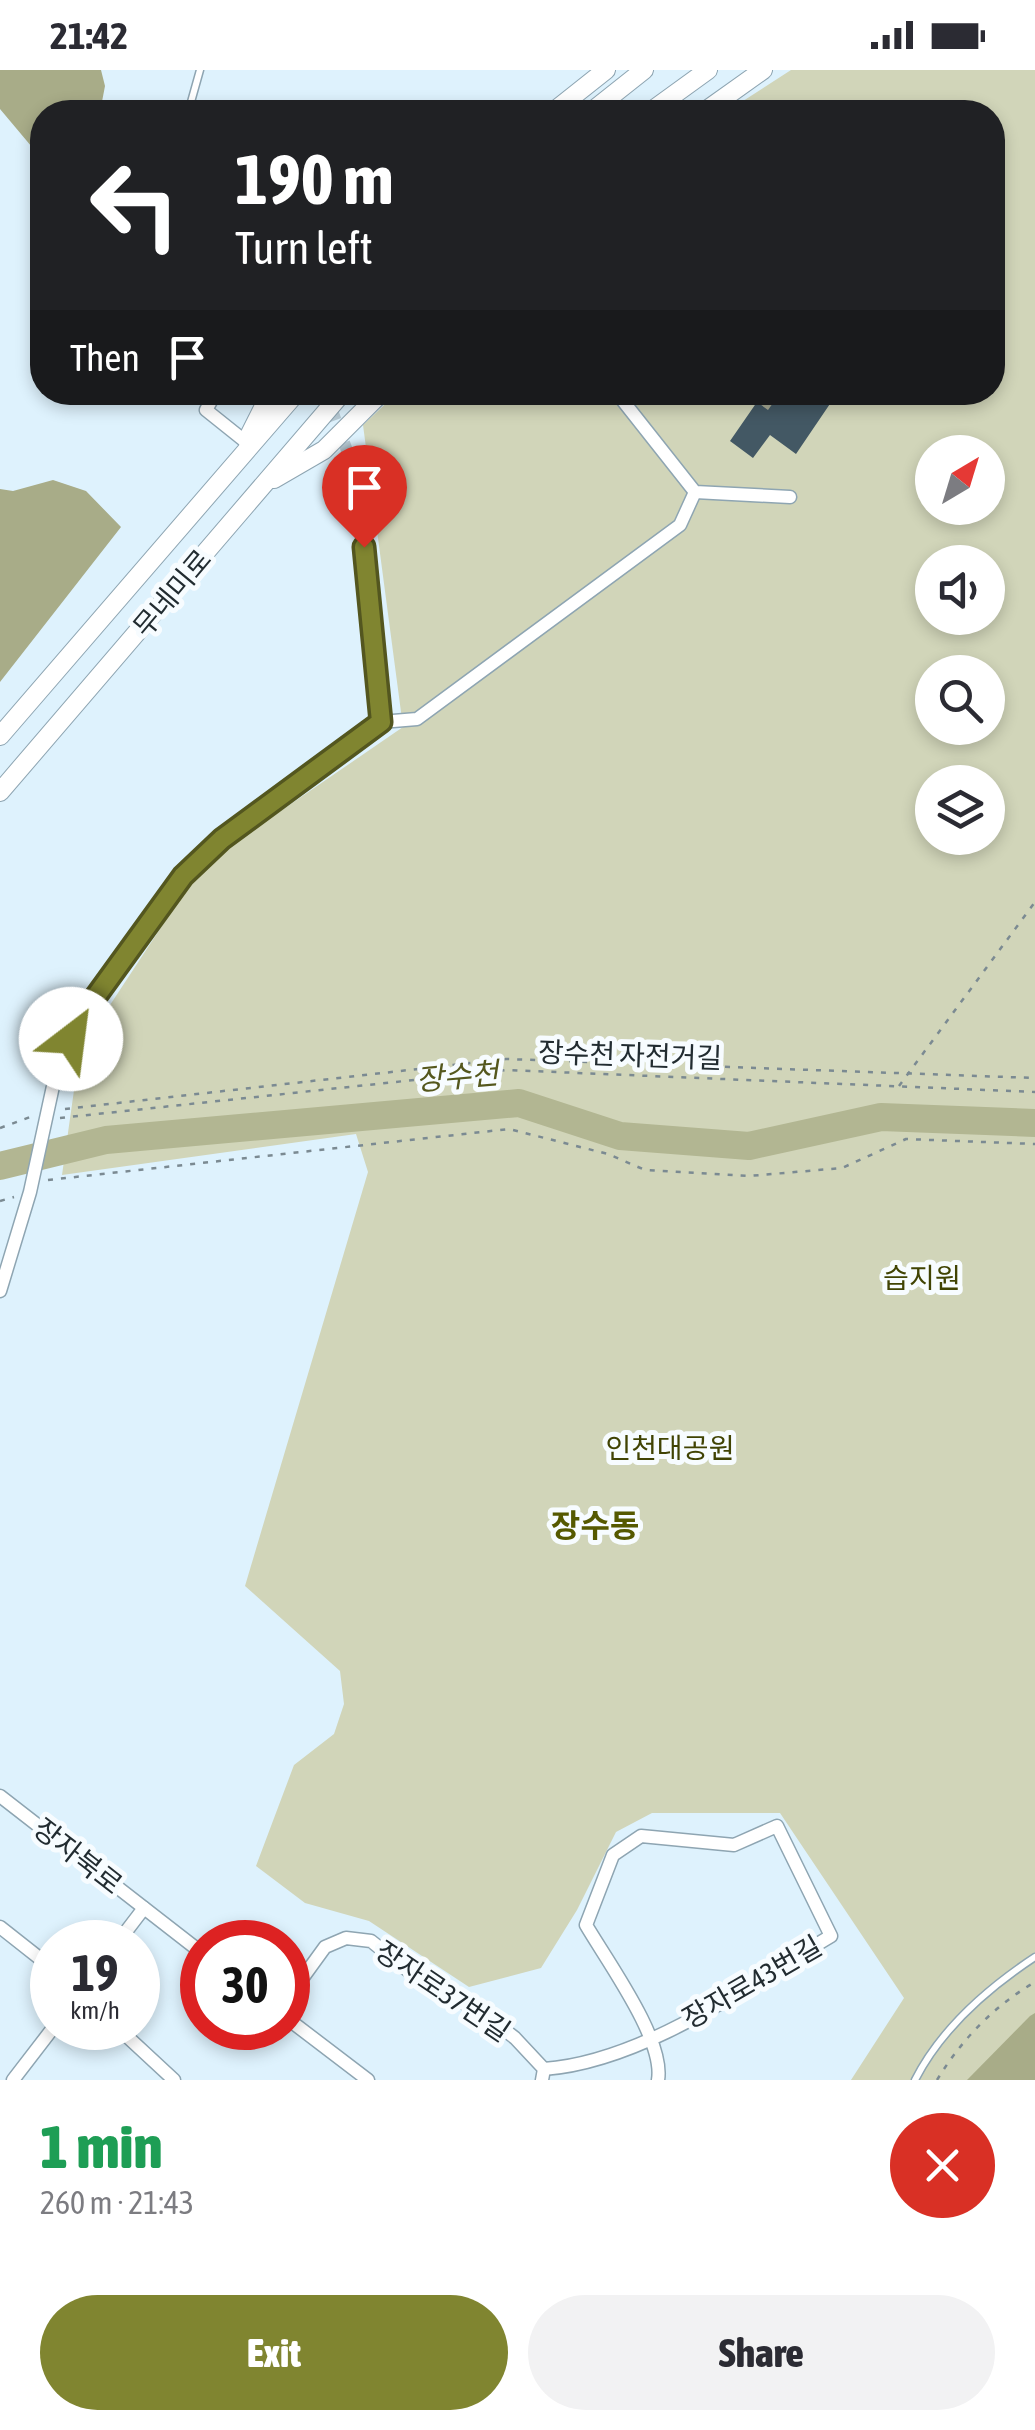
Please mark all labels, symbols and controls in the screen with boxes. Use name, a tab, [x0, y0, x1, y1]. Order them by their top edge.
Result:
text: 21:42	[50, 14, 128, 57]
text: 190 m	[235, 139, 394, 219]
icon: left	[70, 140, 200, 270]
text: Turn left	[235, 222, 373, 274]
icon: arrive	[160, 330, 215, 385]
text: Then	[70, 336, 140, 379]
north arrow	[915, 435, 1005, 525]
map controls	[915, 435, 1005, 855]
pin	[322, 445, 407, 548]
icon: arrive	[337, 460, 392, 515]
street label: 무네미로	[127, 543, 217, 643]
button: sound	[915, 545, 1005, 635]
button: search	[915, 655, 1005, 745]
button: layers	[915, 765, 1005, 855]
position arrow	[19, 987, 123, 1091]
street label: 장수천 자전거길	[537, 1036, 723, 1074]
water label: 장수천	[414, 1055, 503, 1097]
park label: 습지원	[883, 1262, 961, 1294]
park label: 인천대공원	[606, 1432, 734, 1464]
district label: 장수동	[551, 1507, 639, 1544]
street label: 장자북로	[28, 1812, 128, 1900]
speed limit sign: 30	[180, 1920, 310, 2050]
street label: 장자로43번길	[677, 1929, 827, 2035]
street label: 장자로37번길	[370, 1934, 516, 2048]
text: 19	[71, 1944, 118, 2002]
text: km/h	[70, 1996, 120, 2024]
text: 1 min	[40, 2112, 163, 2181]
button: close	[890, 2113, 995, 2218]
text: 260 m · 21:43	[40, 2184, 194, 2221]
button: Exit	[40, 2295, 508, 2410]
button: Share	[528, 2295, 995, 2410]

